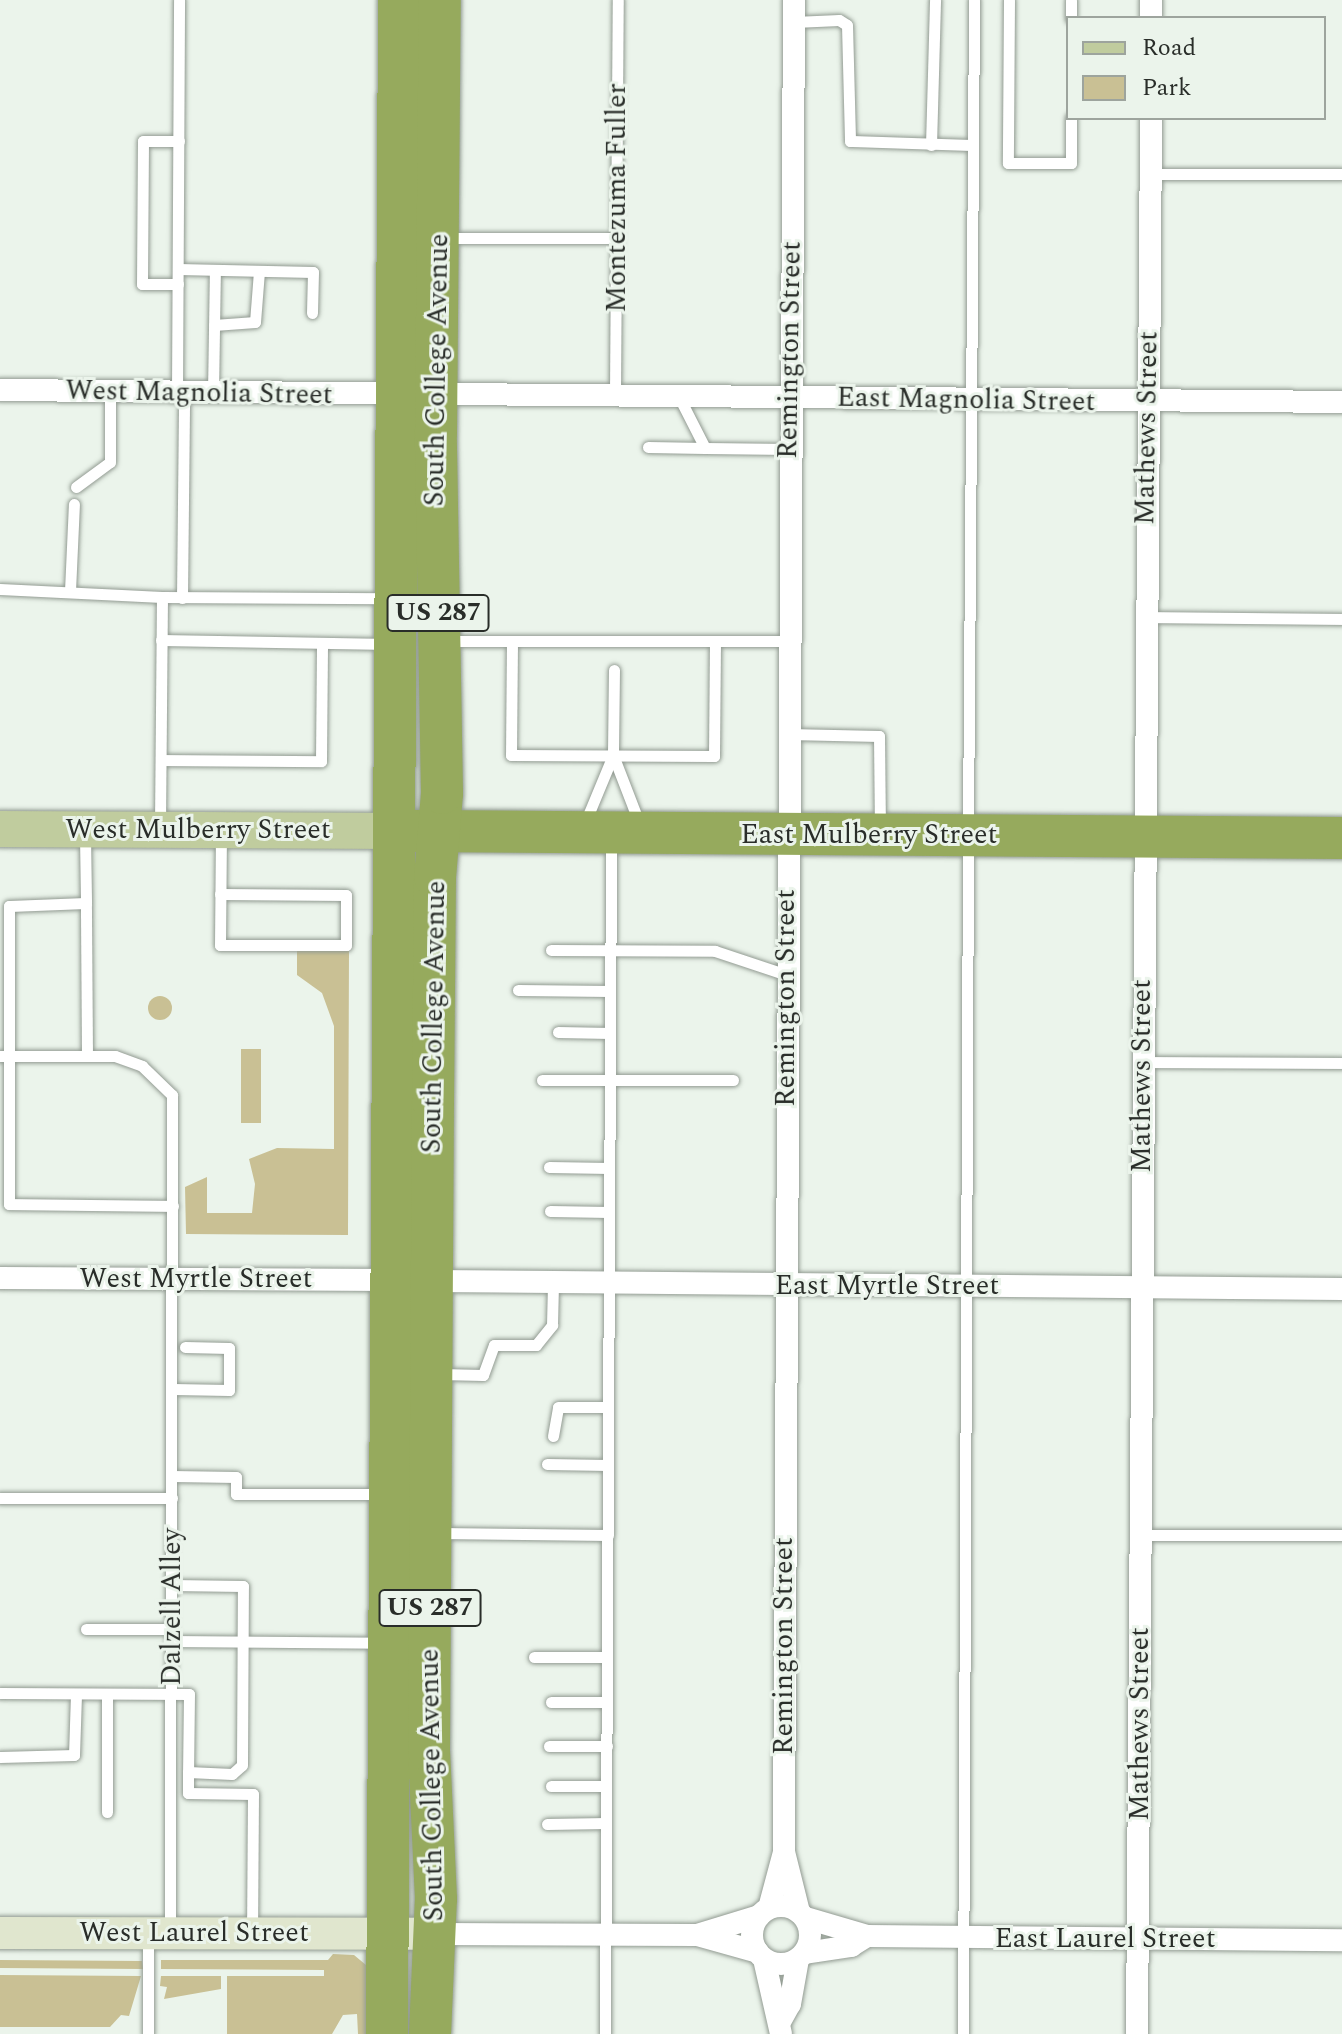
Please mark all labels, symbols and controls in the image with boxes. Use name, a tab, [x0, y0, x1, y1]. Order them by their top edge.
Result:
legend	[1066, 16, 1326, 120]
text: Road	[1142, 30, 1196, 66]
text: Park	[1142, 70, 1192, 106]
street label: Montezuma Fuller	[600, 83, 634, 313]
street label: South College Avenue	[418, 233, 456, 507]
street label: Remington Street	[771, 241, 809, 459]
street label: Mathews Street	[1129, 331, 1165, 525]
street label: West Magnolia Street	[65, 374, 333, 412]
street label: East Magnolia Street	[836, 381, 1096, 419]
road number: US 287	[386, 591, 490, 635]
street label: West Mulberry Street	[65, 813, 331, 847]
street label: East Mulberry Street	[741, 818, 997, 852]
street label: South College Avenue	[415, 880, 453, 1154]
street label: Remington Street	[769, 889, 803, 1107]
street label: Mathews Street	[1125, 979, 1159, 1173]
street label: West Myrtle Street	[80, 1262, 312, 1296]
street label: East Myrtle Street	[775, 1269, 999, 1303]
street label: Dalzell Alley	[155, 1528, 189, 1686]
street label: Remington Street	[767, 1537, 801, 1755]
road number: US 287	[378, 1586, 482, 1630]
street label: Mathews Street	[1123, 1627, 1157, 1821]
street label: South College Avenue	[413, 1648, 451, 1922]
street label: West Laurel Street	[79, 1916, 309, 1950]
street label: East Laurel Street	[994, 1922, 1216, 1956]

